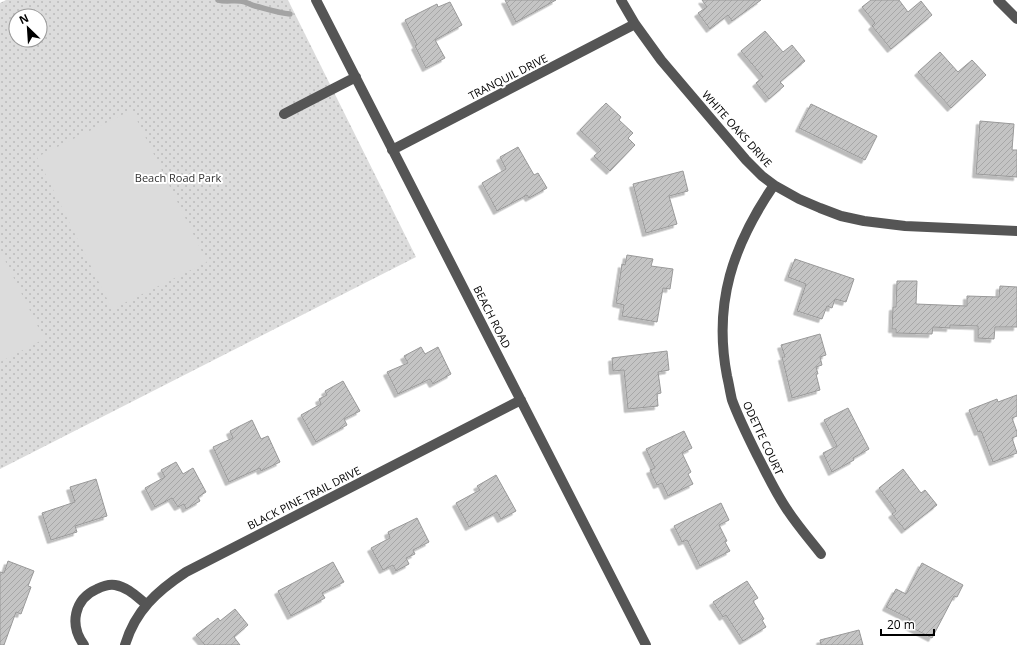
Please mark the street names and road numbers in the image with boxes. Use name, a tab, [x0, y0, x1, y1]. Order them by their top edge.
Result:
street label: TRANQUIL DRIVE	[466, 50, 550, 103]
street label: WHITE OAKS DRIVE	[699, 87, 776, 170]
street label: BEACH ROAD	[470, 283, 515, 351]
street label: ODETTE COURT	[740, 398, 787, 477]
street label: BLACK PINE TRAIL DRIVE	[245, 462, 363, 533]

